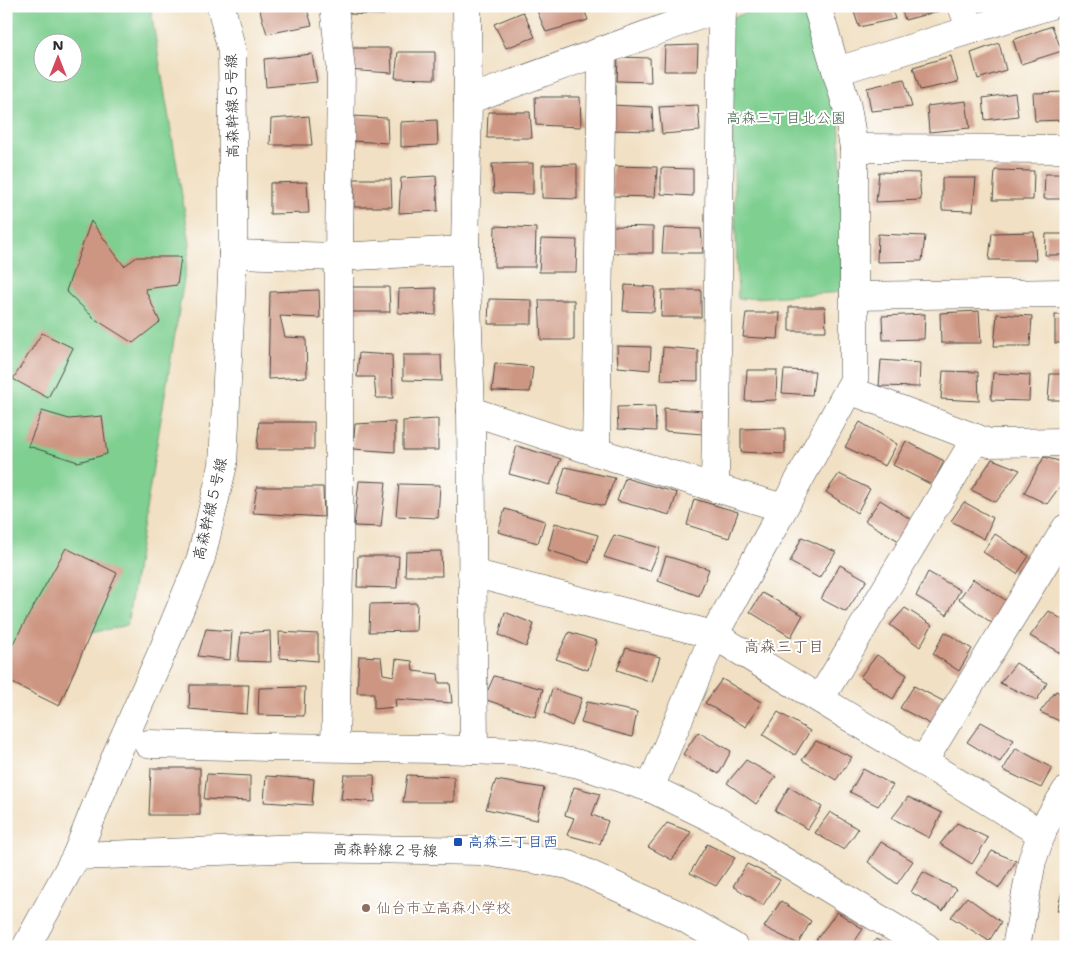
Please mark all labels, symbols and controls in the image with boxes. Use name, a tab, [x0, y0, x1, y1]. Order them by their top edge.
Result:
north arrow	[32, 32, 82, 82]
text: N	[52, 36, 64, 54]
street label: 高森幹線５号線	[221, 53, 243, 159]
park label: 高森三丁目北公園	[726, 108, 846, 128]
street label: 高森幹線５号線	[188, 456, 232, 562]
district label: 高森三丁目	[744, 636, 824, 657]
place label: 高森三丁目西	[468, 832, 558, 852]
marker: 高森三丁目西	[452, 836, 464, 848]
street label: 高森幹線２号線	[332, 839, 438, 861]
place label: 仙台市立高森小学校	[376, 898, 511, 918]
marker: 仙台市立高森小学校	[360, 902, 372, 914]

